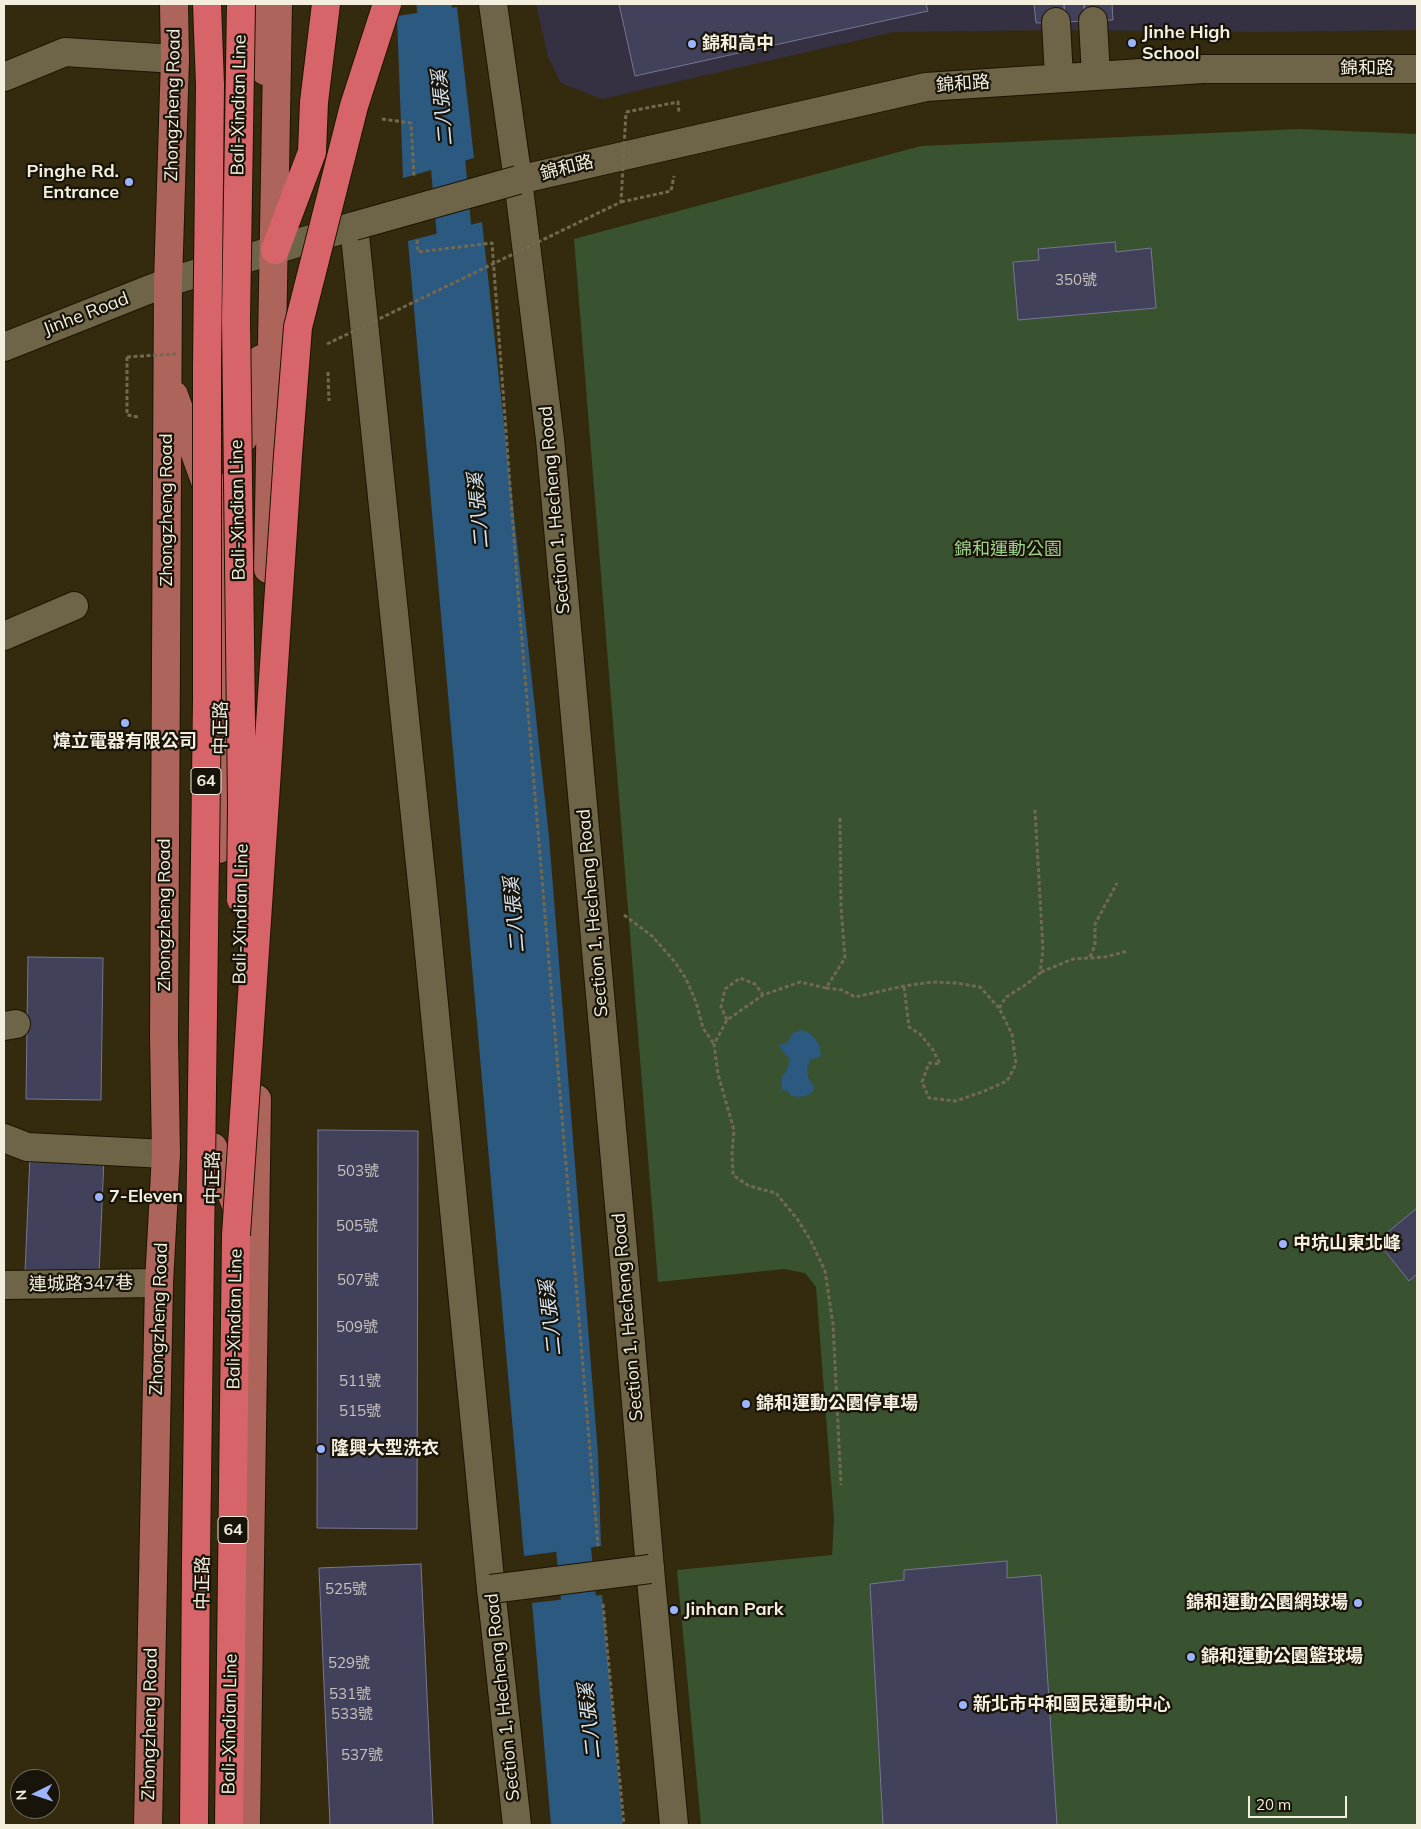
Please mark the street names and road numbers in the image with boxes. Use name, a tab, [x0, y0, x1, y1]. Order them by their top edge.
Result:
street label: Zhongzheng Road	[161, 28, 185, 182]
street label: Bali-Xindian Line	[227, 34, 251, 176]
street label: 錦和路	[1340, 58, 1394, 80]
street label: 錦和路	[935, 71, 991, 97]
street label: 錦和路	[538, 151, 596, 185]
street label: Jinhe Road	[40, 288, 132, 340]
street label: Section 1, Hecheng Road	[535, 405, 575, 615]
street label: Zhongzheng Road	[156, 434, 178, 586]
street label: Bali-Xindian Line	[226, 439, 250, 581]
street label: 中正路	[210, 701, 232, 755]
road number: 64	[191, 768, 221, 794]
street label: Section 1, Hecheng Road	[573, 808, 613, 1018]
street label: Zhongzheng Road	[154, 839, 176, 991]
street label: Bali-Xindian Line	[229, 843, 253, 985]
street label: 中正路	[202, 1151, 224, 1205]
street label: Section 1, Hecheng Road	[608, 1212, 648, 1422]
street label: Zhongzheng Road	[146, 1242, 172, 1396]
street label: Bali-Xindian Line	[223, 1248, 247, 1390]
street label: 連城路347巷	[29, 1272, 133, 1296]
road number: 64	[218, 1516, 248, 1544]
street label: 中正路	[192, 1556, 214, 1610]
street label: Section 1, Hecheng Road	[481, 1592, 525, 1802]
street label: Zhongzheng Road	[138, 1647, 162, 1801]
street label: Bali-Xindian Line	[218, 1653, 242, 1795]

